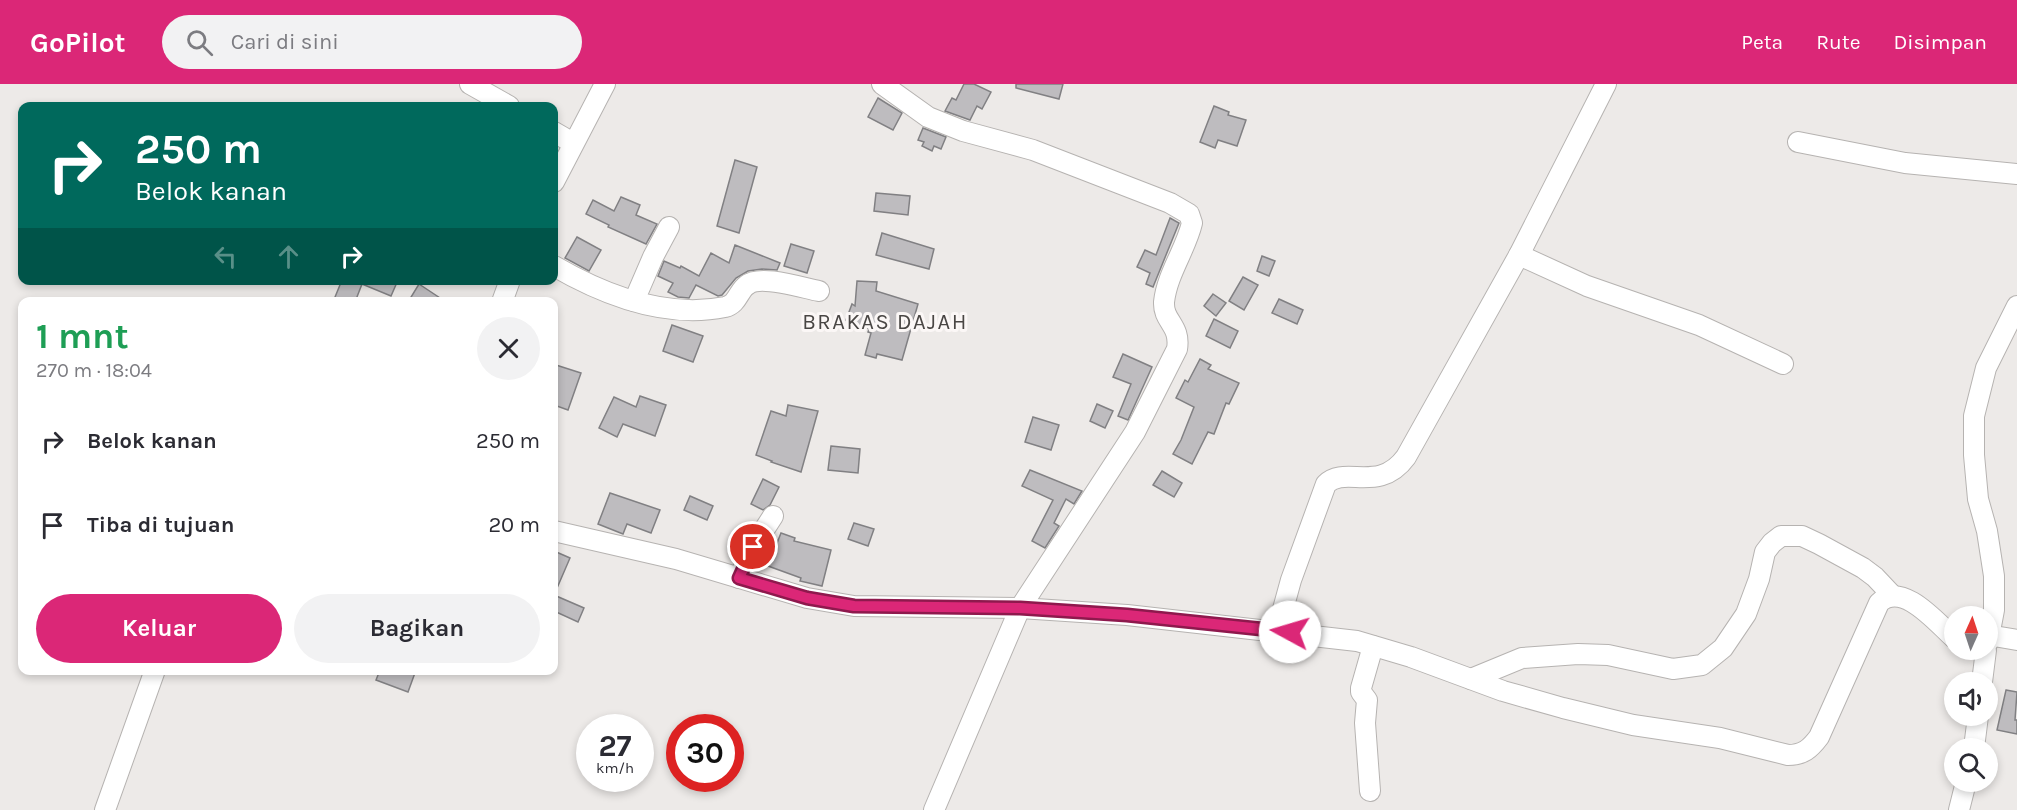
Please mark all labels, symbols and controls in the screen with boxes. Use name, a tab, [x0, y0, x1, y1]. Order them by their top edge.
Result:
search box	[162, 15, 582, 69]
text: GoPilot	[30, 26, 126, 59]
icon: search	[183, 26, 216, 59]
text: Cari di sini	[231, 29, 339, 55]
text: Peta	[1741, 30, 1783, 54]
text: Rute	[1816, 30, 1860, 54]
text: Disimpan	[1893, 30, 1987, 54]
text: 250 m	[135, 124, 262, 174]
icon: right	[36, 126, 114, 204]
text: Belok kanan	[135, 175, 287, 207]
icon: left	[209, 240, 242, 273]
icon: ahead	[272, 240, 305, 273]
icon: right	[335, 240, 368, 273]
district label: BRAKAS DAJAH	[802, 309, 968, 335]
text: 1 mnt	[36, 315, 129, 357]
button: close	[477, 317, 540, 380]
text: 270 m · 18:04	[36, 359, 152, 382]
icon: right	[36, 425, 69, 458]
text: Belok kanan	[87, 428, 217, 454]
text: 250 m	[476, 428, 540, 454]
icon: arrive	[36, 509, 69, 542]
text: Tiba di tujuan	[87, 512, 234, 538]
text: 20 m	[488, 512, 540, 538]
pin	[727, 521, 778, 572]
icon: arrive	[736, 530, 769, 563]
button: Keluar	[36, 594, 282, 663]
button: Bagikan	[294, 594, 540, 663]
position arrow	[1258, 600, 1322, 664]
north arrow	[1944, 606, 1998, 660]
map controls	[1944, 606, 1998, 792]
button: sound	[1944, 672, 1998, 726]
speed limit sign: 30	[666, 714, 744, 792]
text: 27	[598, 728, 632, 764]
button: search	[1944, 738, 1998, 792]
text: km/h	[596, 759, 634, 777]

